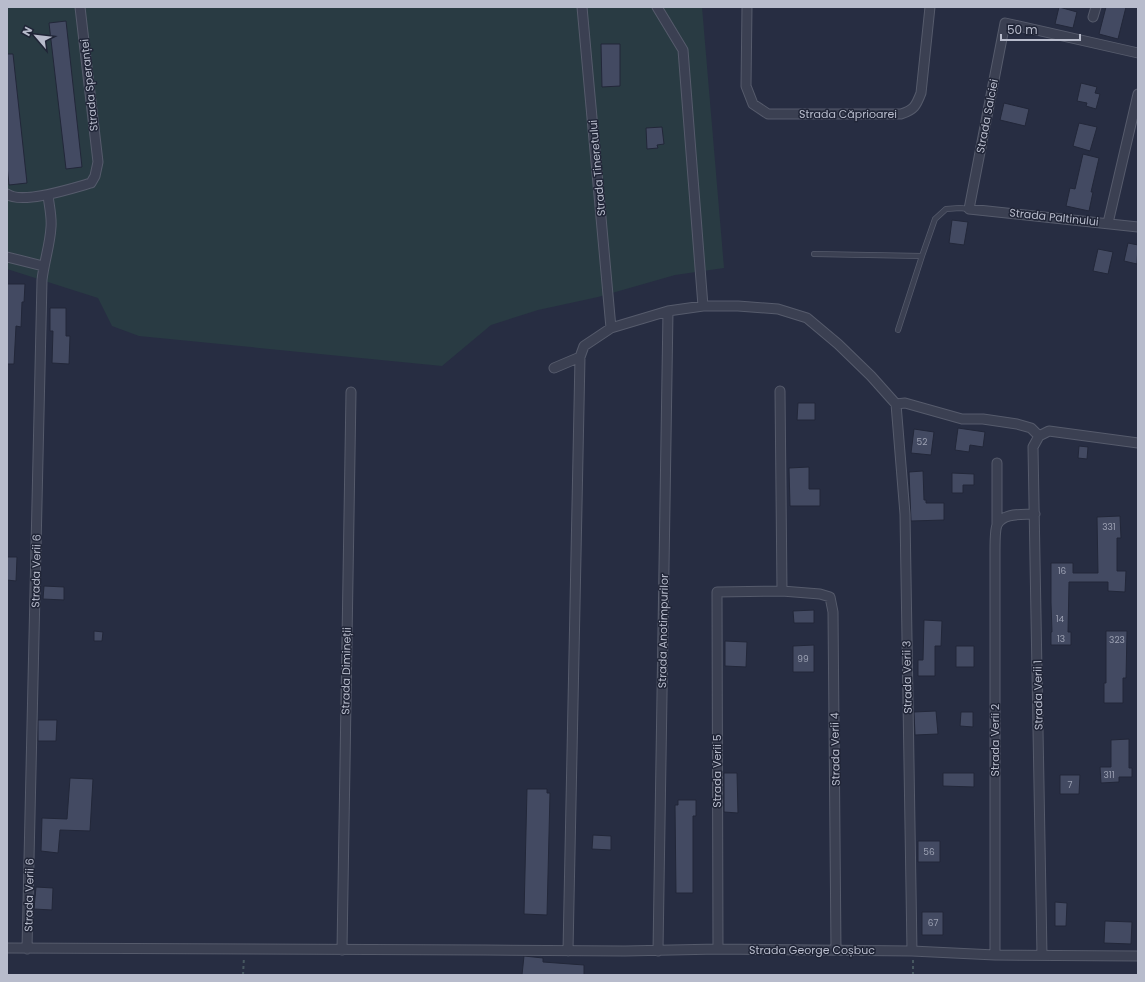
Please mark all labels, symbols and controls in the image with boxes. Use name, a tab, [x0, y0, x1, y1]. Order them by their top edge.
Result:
north arrow	[16, 16, 56, 56]
scale bar	[1001, 16, 1080, 42]
text: 50 m	[1007, 21, 1038, 38]
text: N	[18, 24, 36, 39]
street label: Strada Speranței	[76, 38, 102, 132]
street label: Strada Salciei	[972, 77, 1002, 154]
street label: Strada Căprioarei	[799, 106, 897, 122]
street label: Strada Tineretului	[585, 119, 609, 217]
street label: Strada Paltinului	[1009, 204, 1100, 230]
house number: 52	[917, 436, 927, 448]
house number: 331	[1102, 521, 1116, 533]
street label: Strada Verii 6	[27, 534, 45, 608]
house number: 16	[1058, 565, 1067, 577]
street label: Strada Anotimpurilor	[654, 574, 672, 688]
house number: 14	[1056, 613, 1065, 625]
street label: Strada Dimineții	[337, 627, 355, 715]
house number: 13	[1057, 633, 1065, 645]
house number: 323	[1109, 634, 1125, 646]
street label: Strada Verii 3	[898, 640, 916, 714]
house number: 99	[797, 653, 809, 665]
street label: Strada Verii 1	[1029, 660, 1047, 730]
street label: Strada Verii 2	[987, 704, 1003, 776]
street label: Strada Verii 4	[826, 712, 844, 786]
street label: Strada Verii 5	[709, 734, 725, 808]
house number: 311	[1103, 769, 1115, 781]
house number: 7	[1068, 779, 1073, 791]
house number: 56	[923, 846, 935, 858]
street label: Strada Verii 6	[20, 858, 38, 932]
house number: 67	[928, 917, 938, 929]
street label: Strada George Coșbuc	[749, 942, 875, 958]

